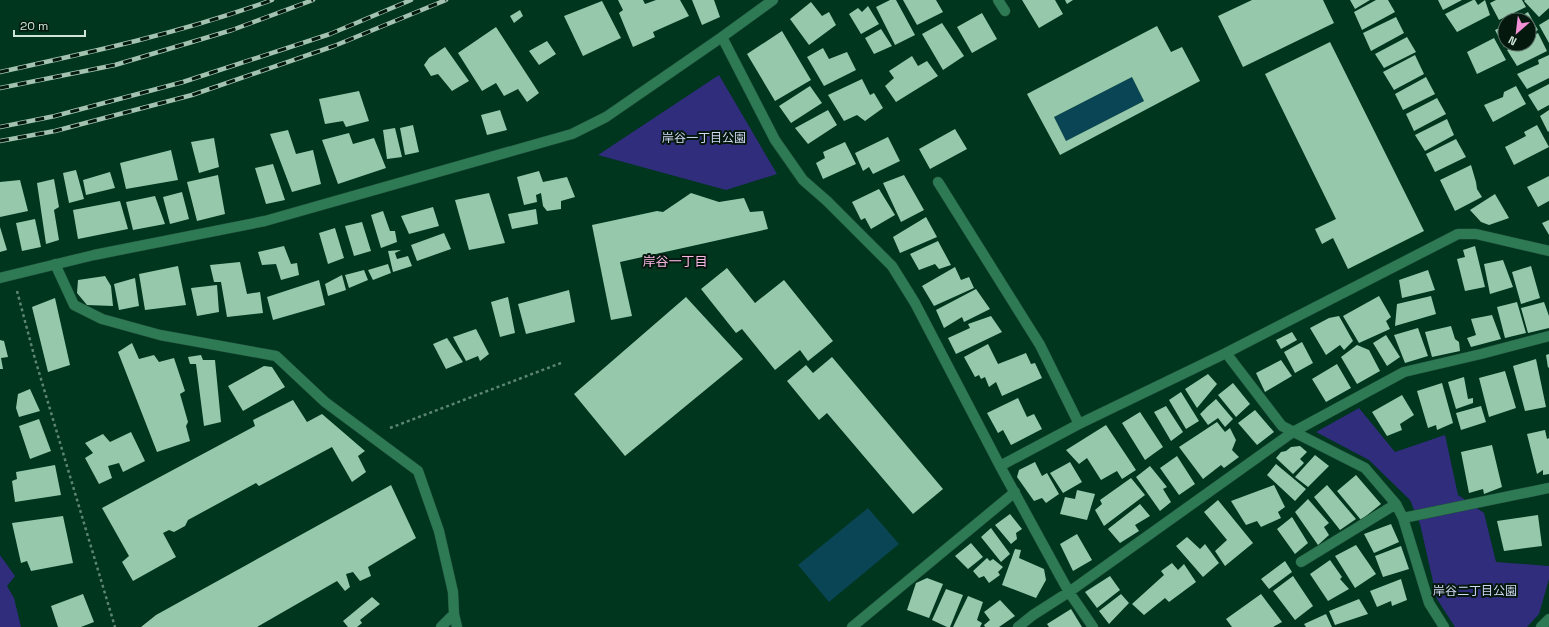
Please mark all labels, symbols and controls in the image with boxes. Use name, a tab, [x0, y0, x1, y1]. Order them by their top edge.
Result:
scale bar	[14, 12, 85, 38]
north arrow	[1497, 12, 1537, 52]
text: 20 m	[20, 18, 48, 34]
text: N	[1506, 33, 1519, 49]
park label: 岸谷一丁目公園	[662, 130, 746, 146]
district label: 岸谷一丁目	[642, 253, 708, 270]
park label: 岸谷二丁目公園	[1433, 583, 1517, 599]

